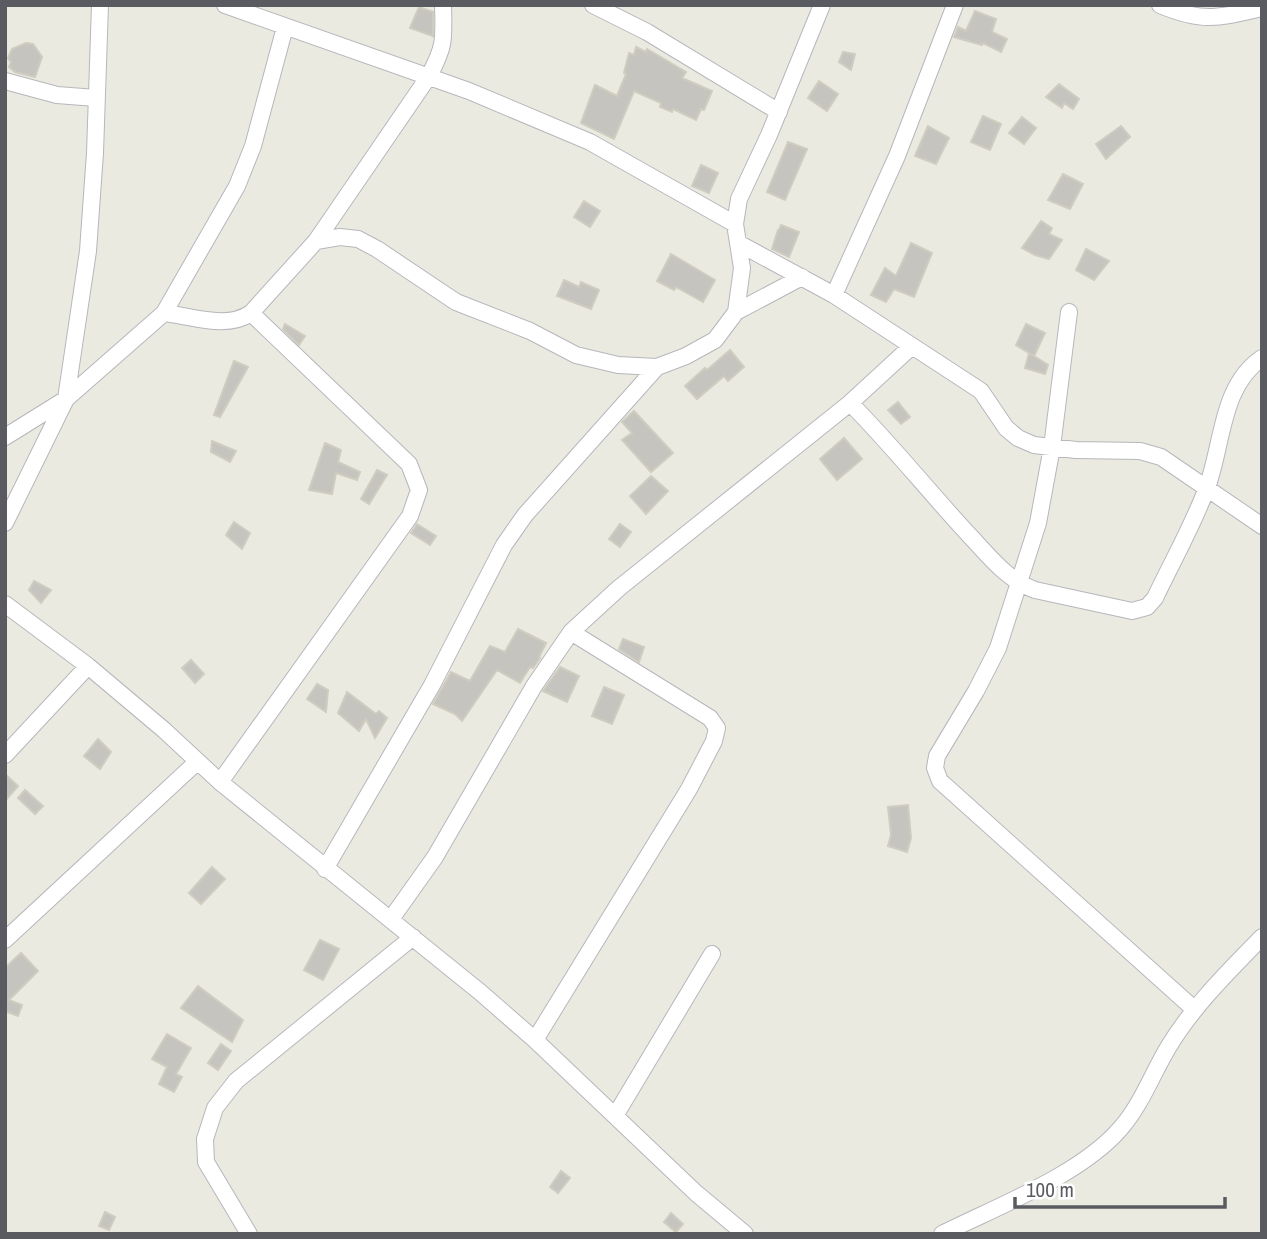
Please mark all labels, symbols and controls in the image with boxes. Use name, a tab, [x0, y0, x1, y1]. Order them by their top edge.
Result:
scale bar	[1015, 1166, 1225, 1210]
text: 100 m	[1026, 1175, 1074, 1204]

